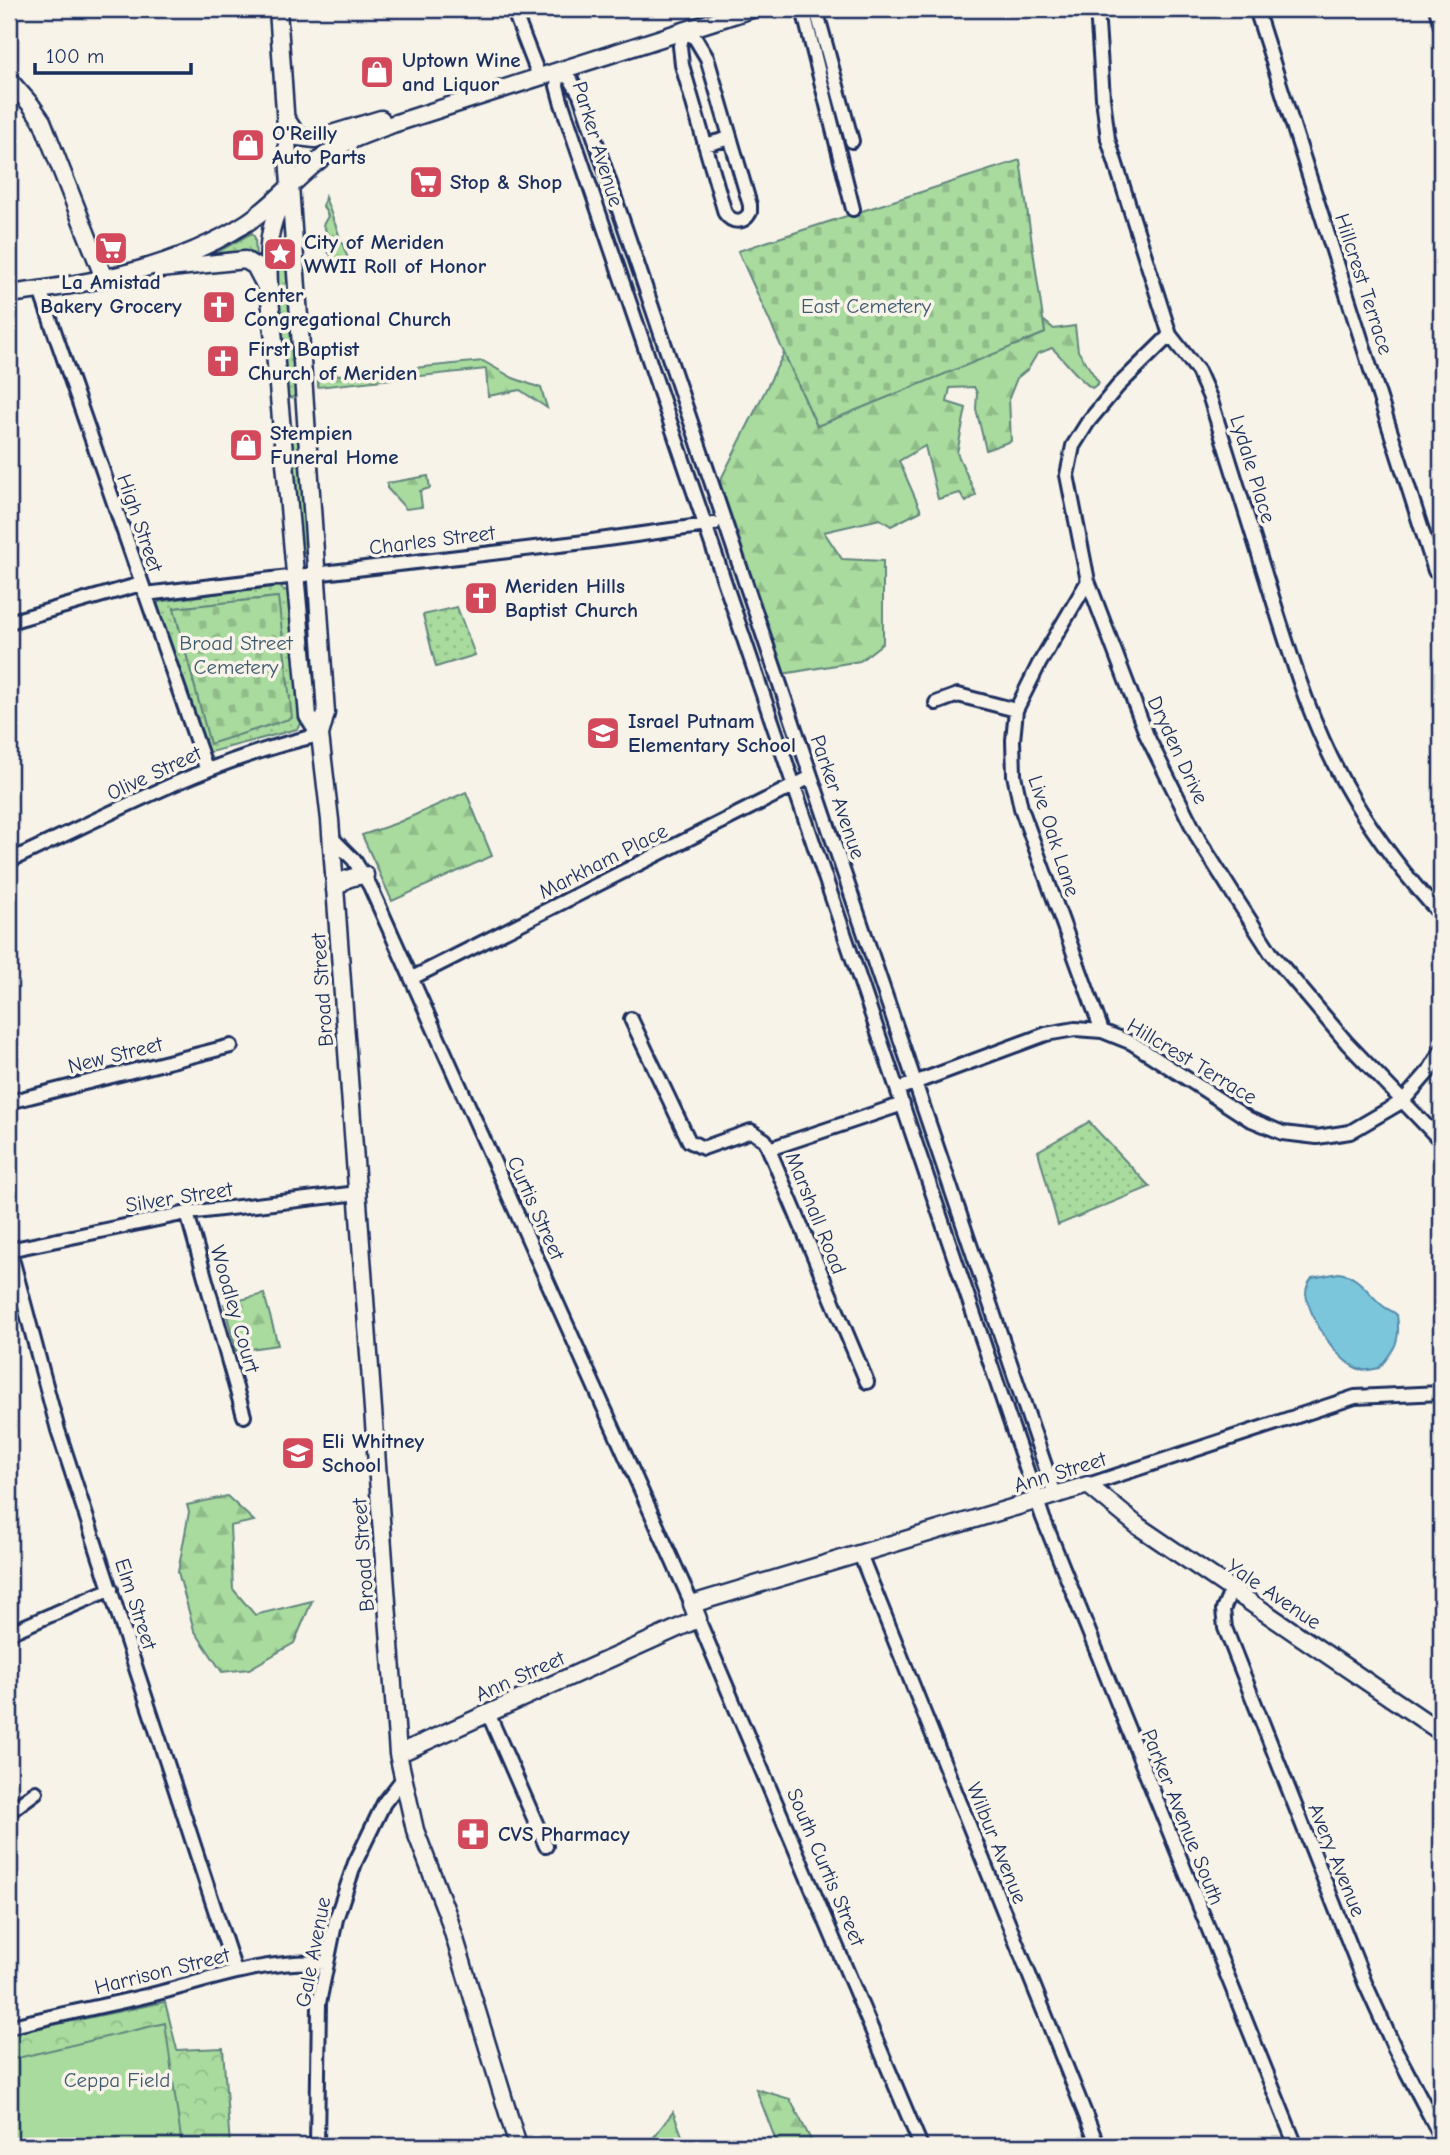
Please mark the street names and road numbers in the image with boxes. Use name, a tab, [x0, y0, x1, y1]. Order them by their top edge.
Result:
street label: Parker Avenue	[568, 79, 628, 209]
street label: Hillcrest Terrace	[1330, 210, 1398, 358]
street label: Lydale Place	[1225, 412, 1281, 526]
street label: High Street	[112, 471, 168, 576]
street label: Charles Street	[368, 520, 497, 560]
street label: Dryden Drive	[1143, 692, 1213, 808]
street label: Parker Avenue	[806, 732, 870, 862]
street label: Olive Street	[103, 740, 206, 805]
street label: Live Oak Lane	[1023, 772, 1085, 900]
street label: Markham Place	[535, 818, 671, 904]
street label: Broad Street	[306, 931, 338, 1048]
street label: Hillcrest Terrace	[1123, 1013, 1261, 1109]
street label: New Street	[65, 1031, 166, 1078]
street label: Marshall Road	[781, 1149, 851, 1277]
street label: Curtis Street	[502, 1152, 570, 1265]
street label: Silver Street	[124, 1177, 235, 1217]
street label: Woodley Court	[205, 1243, 265, 1376]
street label: Ann Street	[1011, 1446, 1110, 1497]
street label: Broad Street	[347, 1496, 379, 1613]
street label: Yale Avenue	[1222, 1554, 1326, 1634]
street label: Elm Street	[110, 1555, 162, 1653]
street label: Ann Street	[472, 1645, 569, 1706]
street label: Parker Avenue South	[1137, 1726, 1229, 1908]
street label: Wilbur Avenue	[962, 1779, 1032, 1907]
street label: South Curtis Street	[782, 1785, 870, 1950]
street label: Avery Avenue	[1303, 1800, 1371, 1920]
street label: Gale Avenue	[291, 1895, 335, 2009]
street label: Harrison Street	[92, 1942, 233, 1999]

